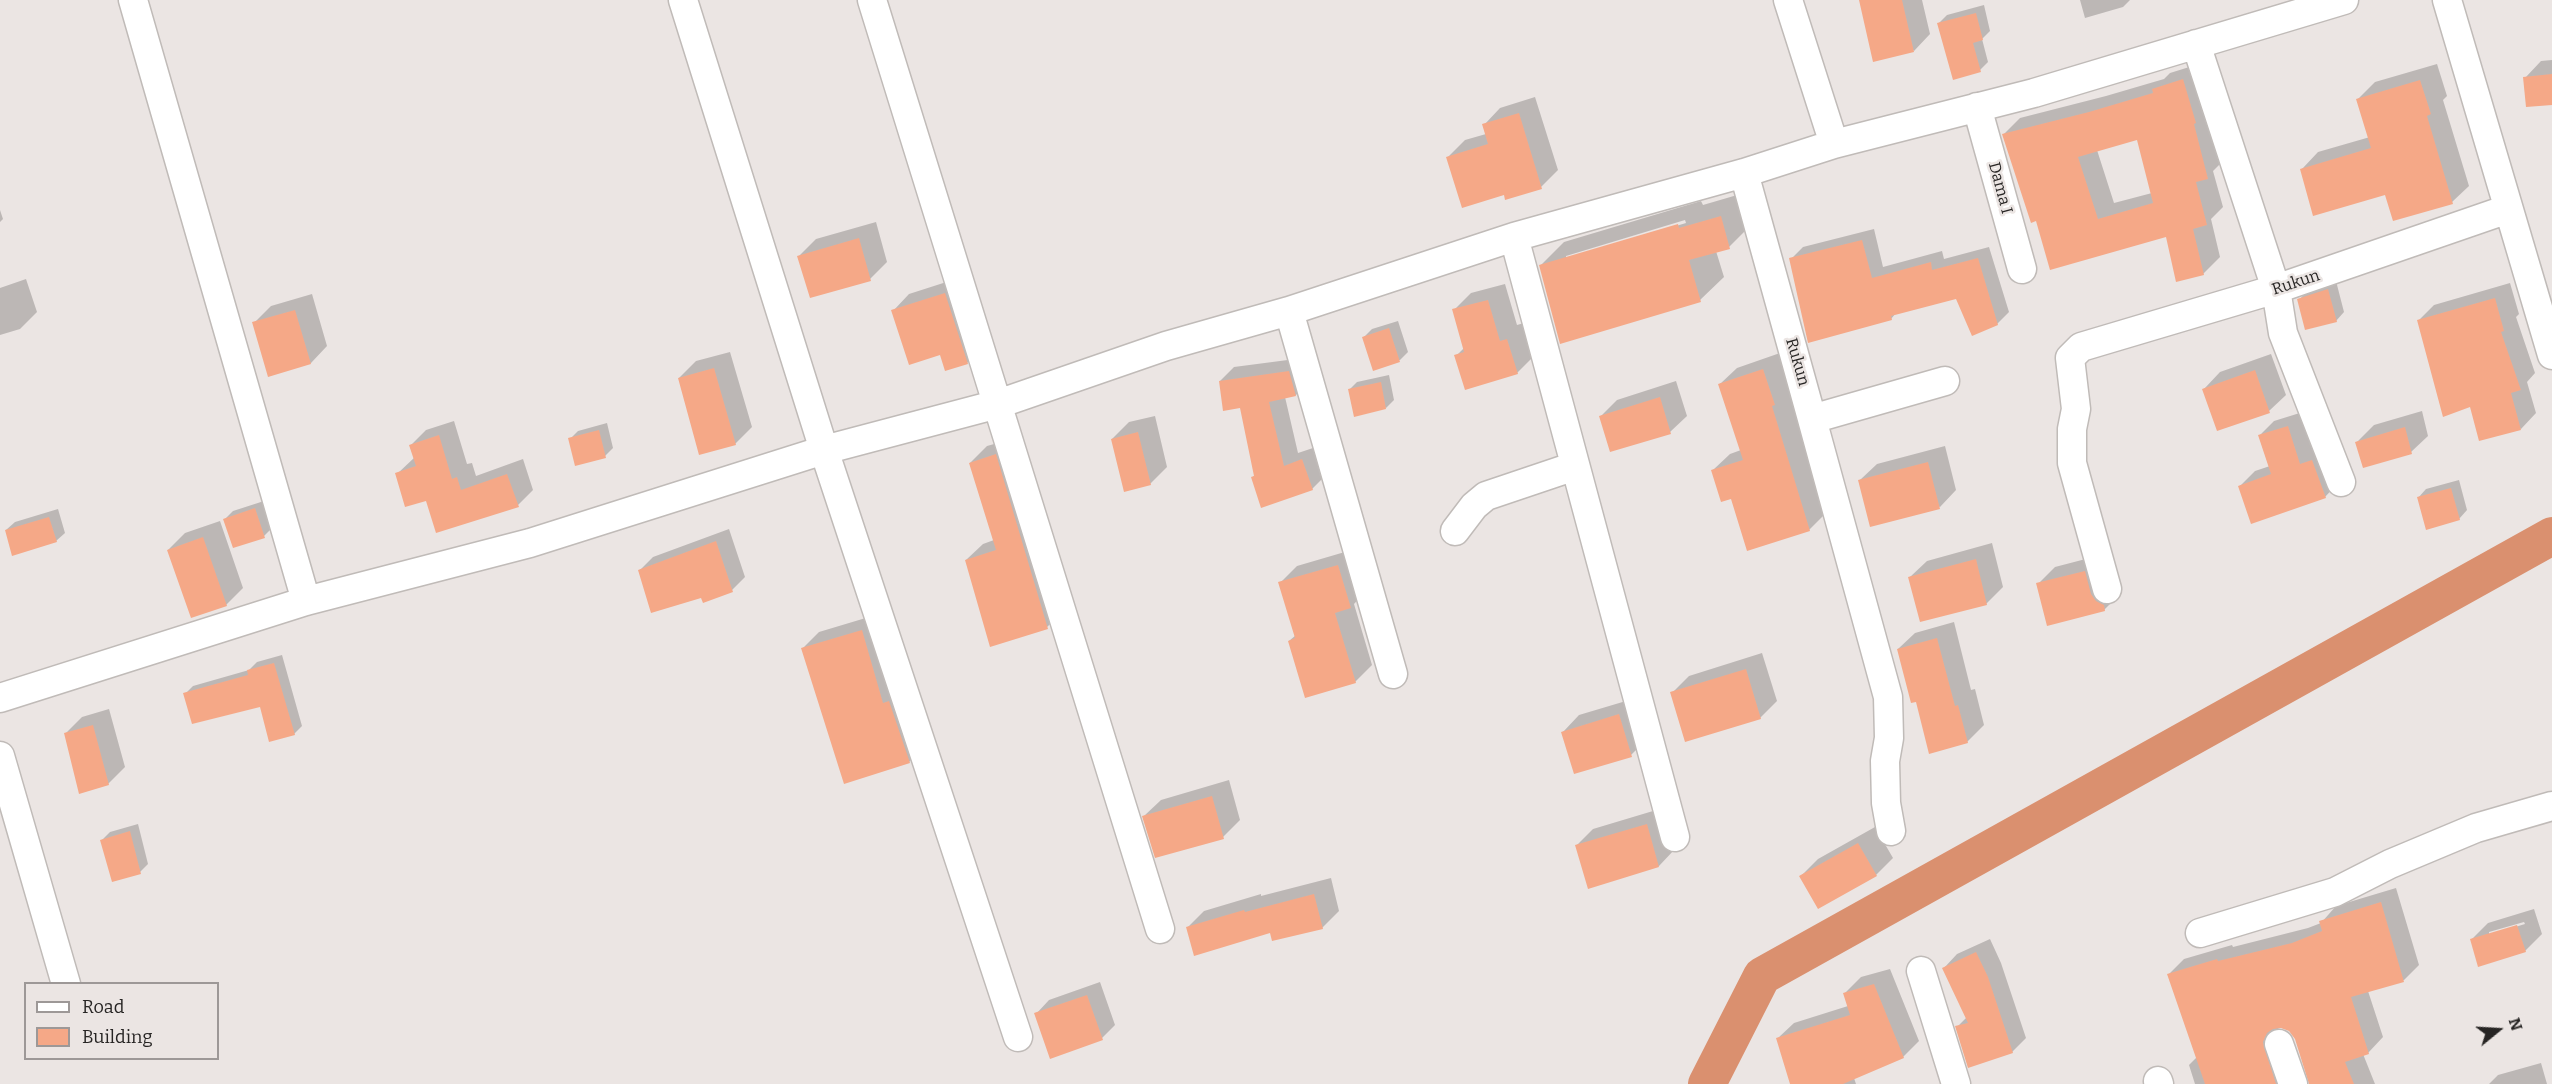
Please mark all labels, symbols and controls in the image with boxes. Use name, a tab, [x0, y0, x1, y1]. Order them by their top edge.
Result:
street label: Dama I	[1984, 160, 2016, 216]
street label: Rukun	[2270, 266, 2322, 300]
street label: Rukun	[1781, 336, 1813, 388]
legend	[24, 982, 219, 1060]
text: Road	[82, 996, 124, 1018]
north arrow	[2468, 1000, 2528, 1060]
text: N	[2505, 1015, 2527, 1033]
text: Building	[82, 1026, 153, 1048]

